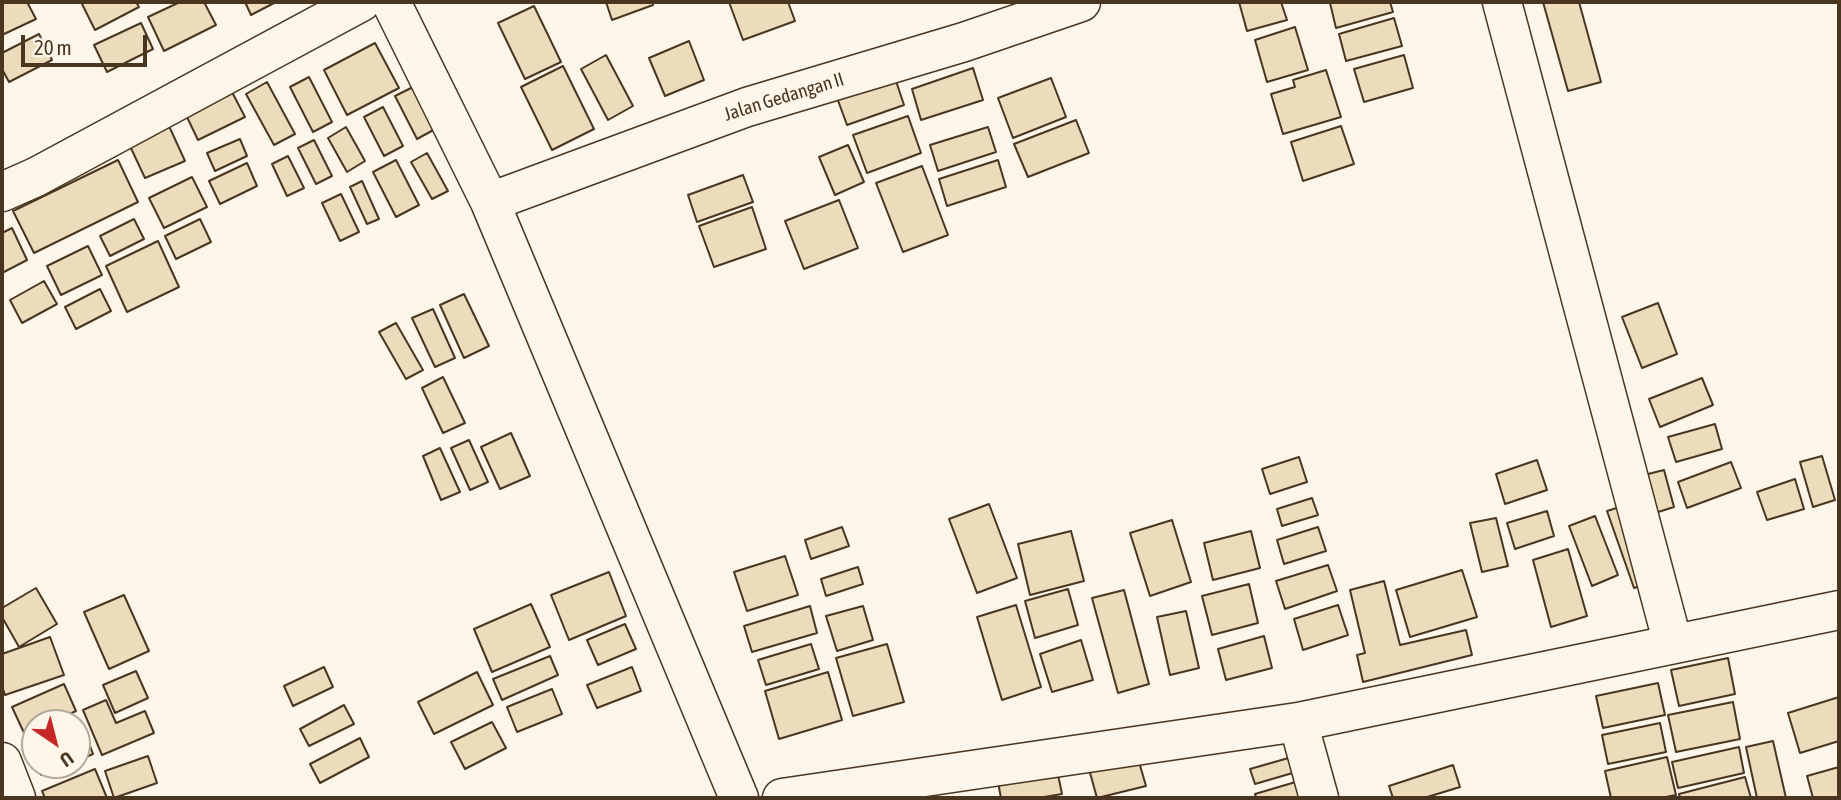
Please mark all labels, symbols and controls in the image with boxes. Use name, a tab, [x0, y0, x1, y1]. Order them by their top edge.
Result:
scale bar	[24, 21, 150, 65]
text: 20 m	[34, 35, 72, 59]
street label: Jalan Gedangan II	[721, 68, 847, 126]
north arrow	[21, 709, 91, 779]
text: U	[56, 747, 78, 772]

